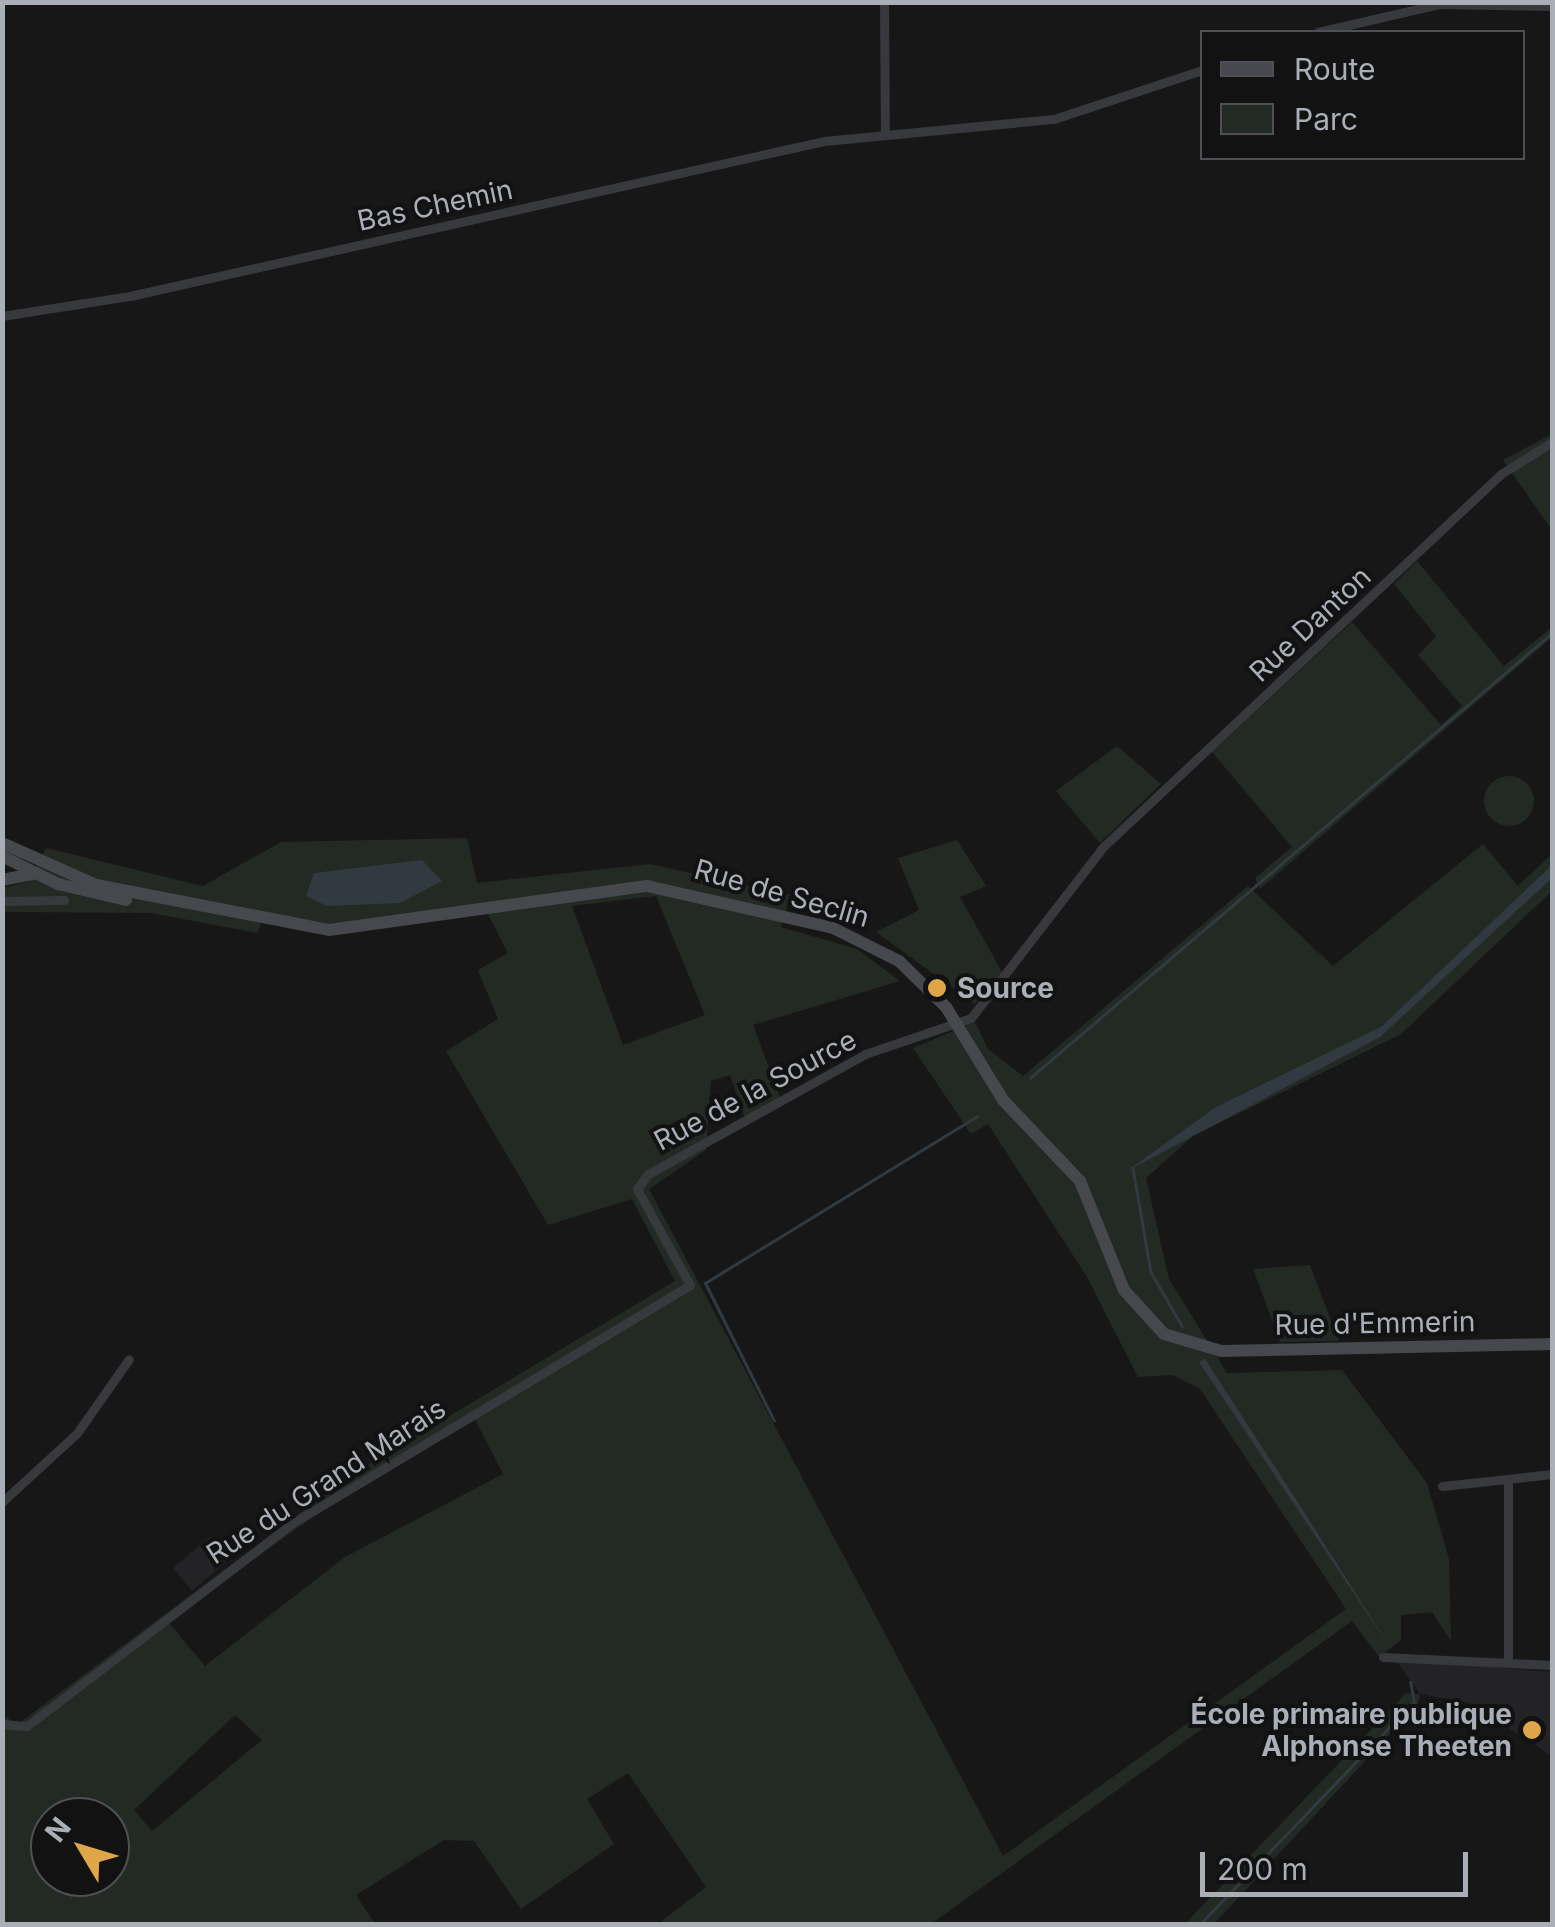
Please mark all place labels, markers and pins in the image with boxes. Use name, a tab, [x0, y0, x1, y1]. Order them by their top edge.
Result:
place label: Source	[957, 971, 1054, 1005]
marker: Source	[926, 977, 948, 999]
place label: École primaire publique Alphonse Theeten	[1191, 1697, 1512, 1763]
marker: École primaire publique Alphonse Theeten	[1521, 1719, 1543, 1741]

